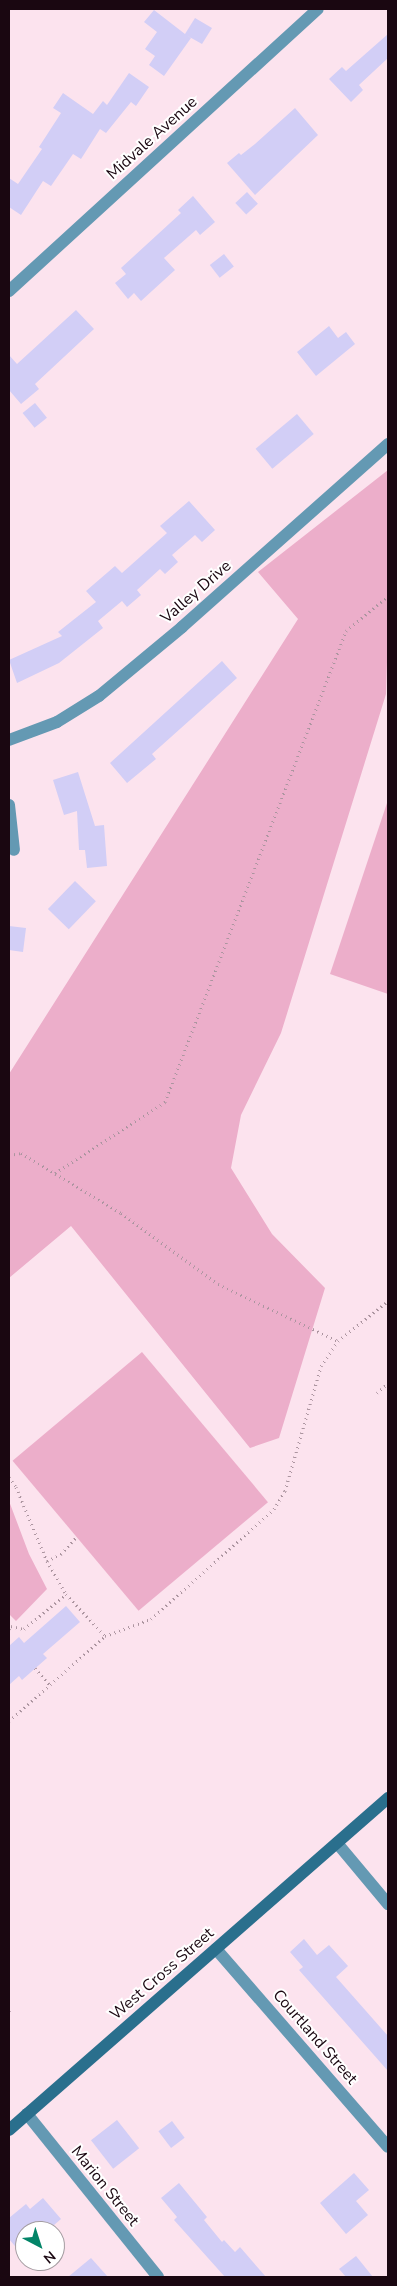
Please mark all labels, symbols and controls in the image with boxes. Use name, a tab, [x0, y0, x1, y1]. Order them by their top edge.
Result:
street label: Midvale Avenue	[103, 92, 201, 184]
street label: Valley Drive	[157, 556, 235, 628]
street label: West Cross Street	[106, 1924, 218, 2024]
street label: Courtland Street	[269, 1986, 361, 2088]
street label: Marion Street	[67, 2142, 143, 2230]
north arrow	[15, 2221, 65, 2271]
text: N	[39, 2246, 59, 2268]

